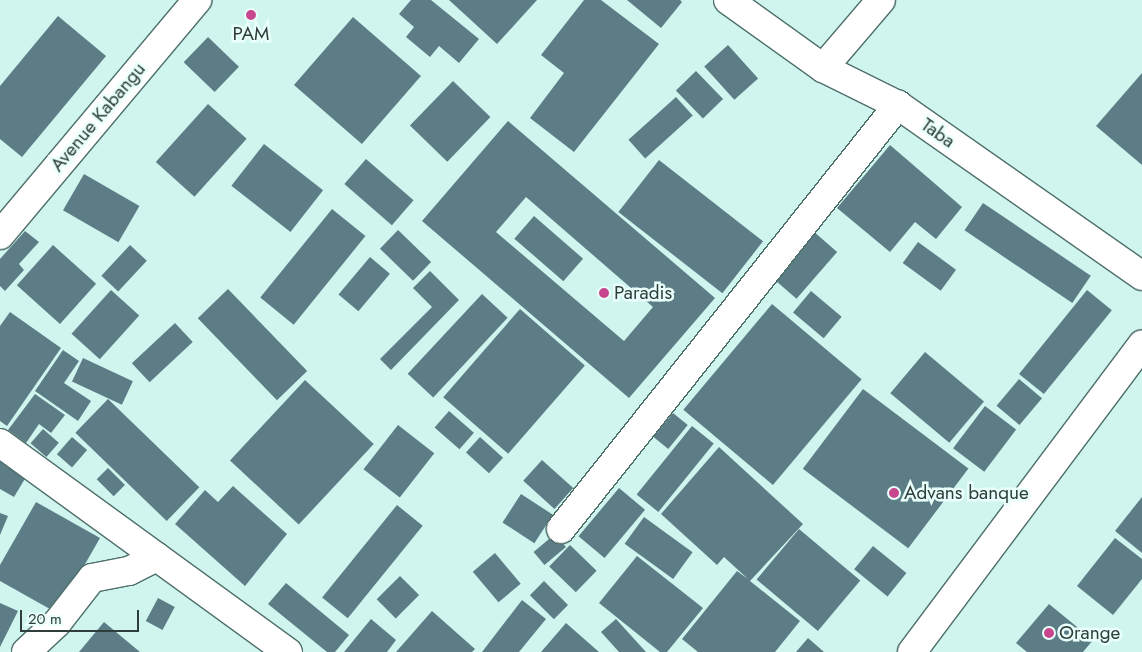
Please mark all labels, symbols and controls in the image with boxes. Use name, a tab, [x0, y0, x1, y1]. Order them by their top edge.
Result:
marker: PAM	[245, 9, 257, 21]
place label: PAM	[232, 23, 270, 45]
street label: Avenue Kabangu	[46, 58, 150, 176]
street label: Taba	[917, 113, 959, 153]
place label: Paradis	[614, 282, 672, 304]
marker: Paradis	[598, 287, 610, 299]
place label: Advans banque	[904, 482, 1029, 504]
marker: Advans banque	[888, 487, 900, 499]
scale bar	[22, 600, 141, 632]
text: 20 m	[28, 608, 62, 630]
place label: Orange	[1059, 622, 1120, 644]
marker: Orange	[1043, 627, 1055, 639]

